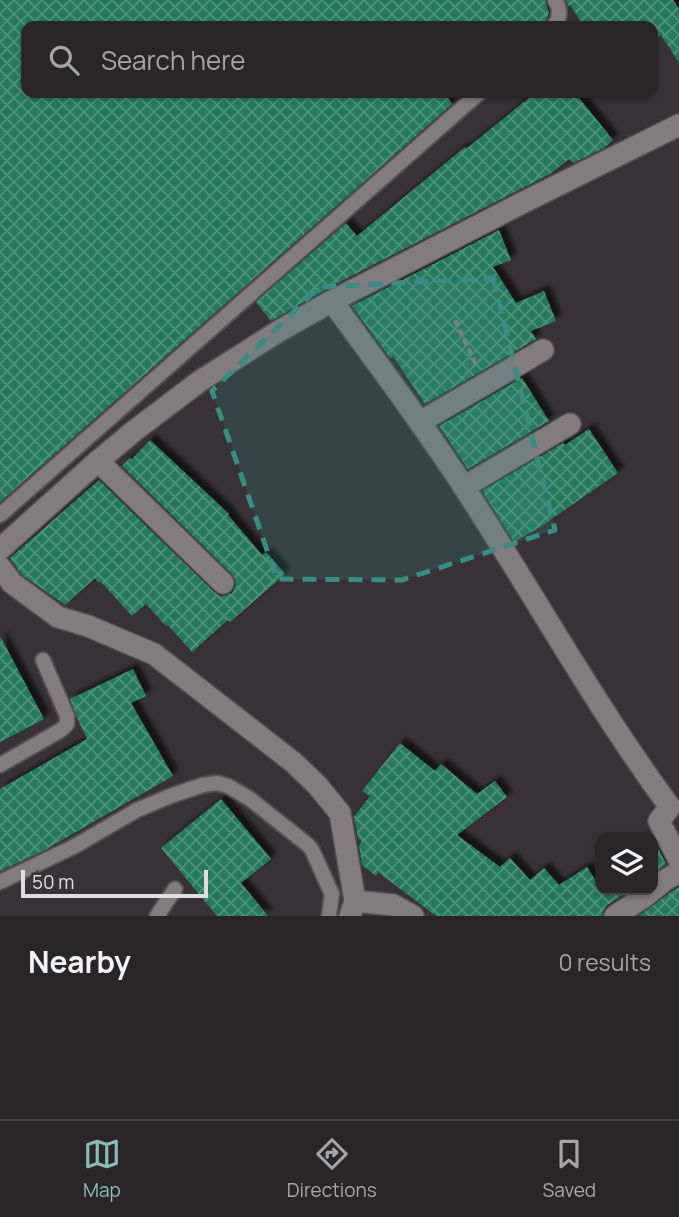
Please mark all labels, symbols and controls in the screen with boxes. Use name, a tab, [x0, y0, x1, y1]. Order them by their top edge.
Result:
search box	[21, 21, 658, 98]
icon: search	[45, 41, 83, 79]
text: Search here	[101, 42, 246, 78]
map controls	[595, 832, 658, 895]
button: layers	[595, 832, 658, 895]
scale bar	[21, 867, 208, 899]
text: 50 m	[32, 869, 74, 895]
text: Nearby	[28, 941, 131, 982]
text: 0 results	[558, 946, 651, 978]
tab: Map	[83, 1135, 121, 1203]
tab: Directions	[287, 1135, 377, 1203]
tab: Saved	[543, 1135, 596, 1203]

